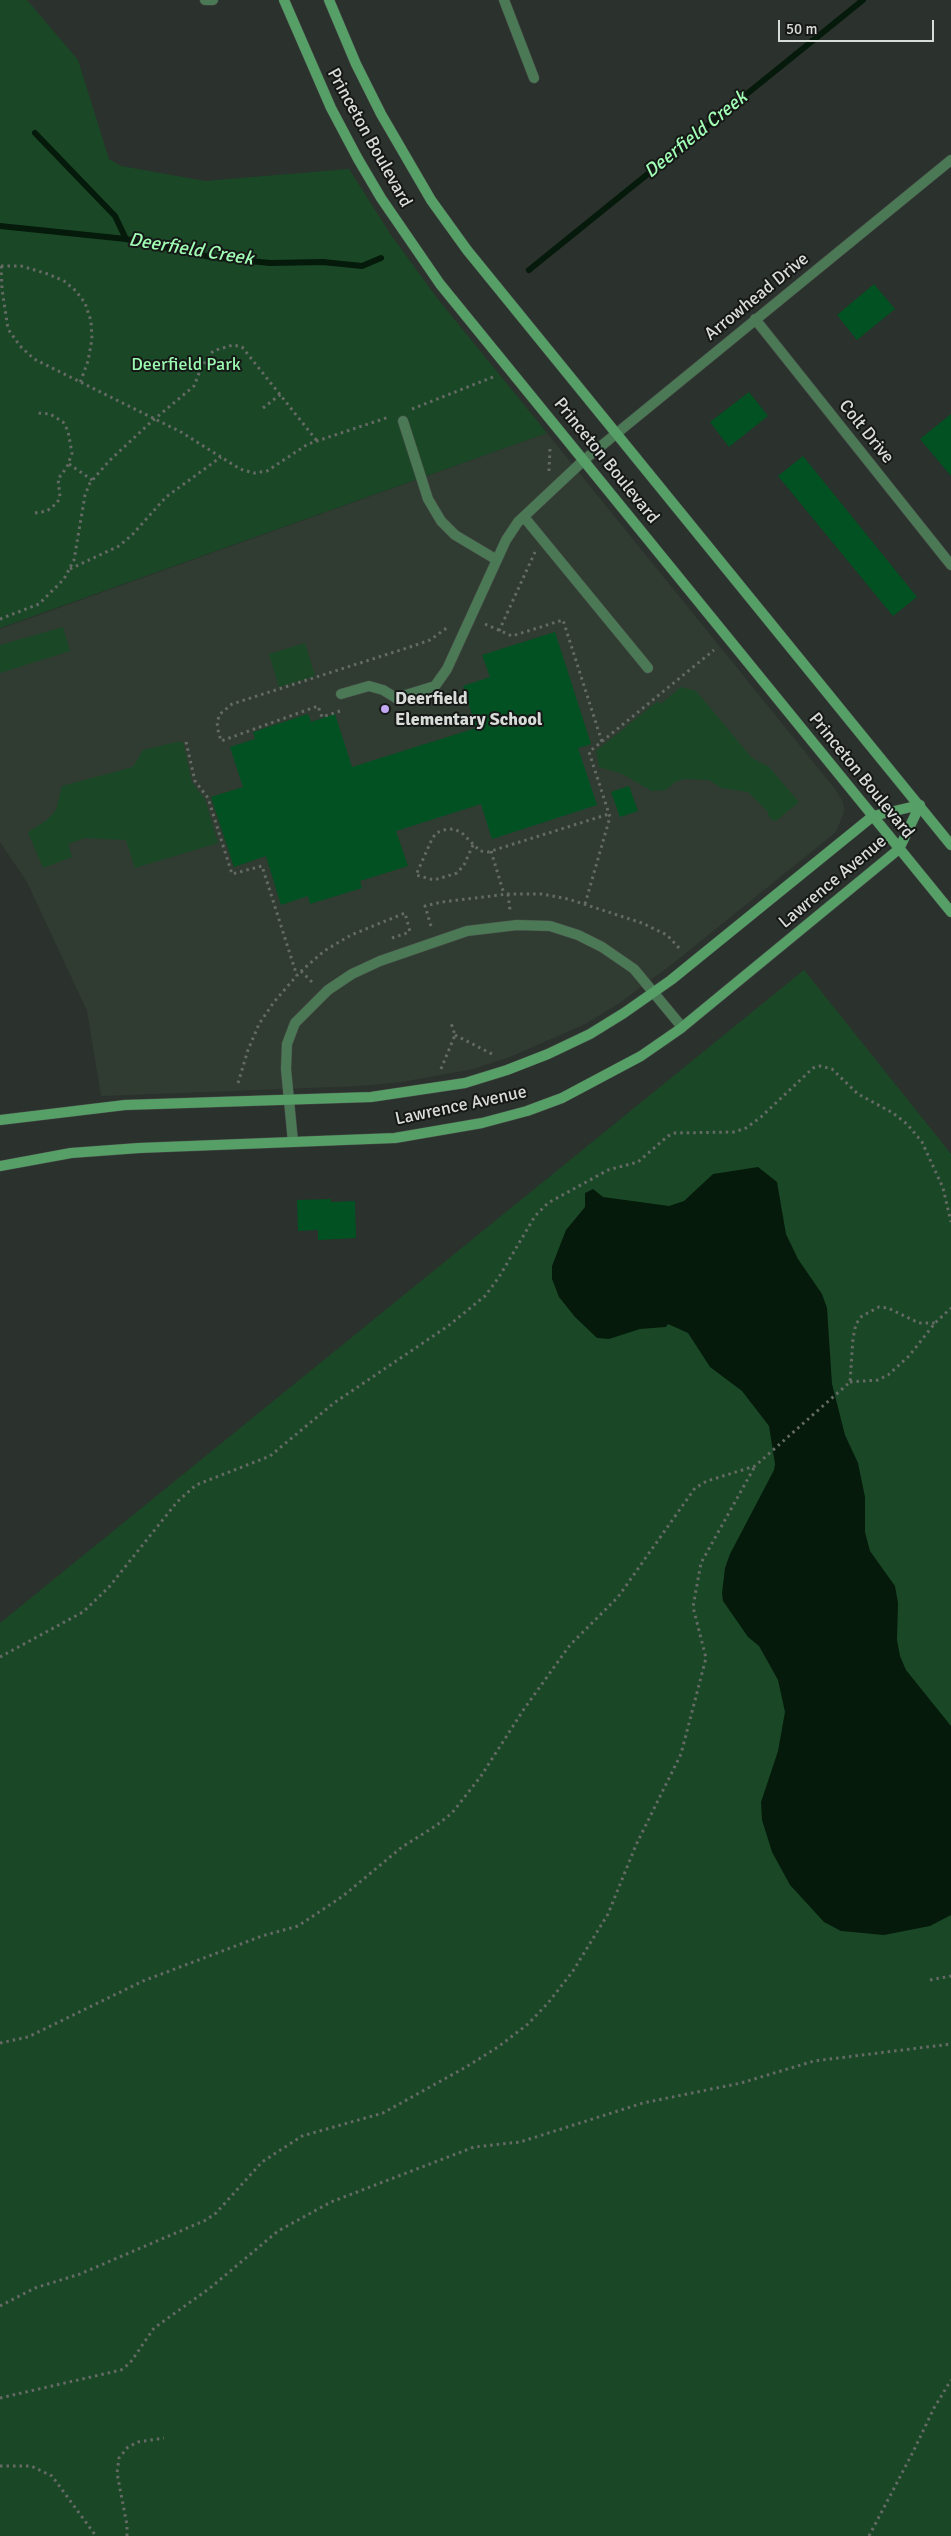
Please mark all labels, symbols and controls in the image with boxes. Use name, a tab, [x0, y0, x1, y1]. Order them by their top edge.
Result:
scale bar	[781, 10, 937, 42]
text: 50 m	[786, 20, 817, 38]
street label: Princeton Boulevard	[322, 65, 416, 211]
water label: Deerfield Creek	[640, 87, 752, 183]
water label: Deerfield Creek	[127, 229, 255, 271]
street label: Arrowhead Drive	[701, 248, 813, 346]
park label: Deerfield Park	[131, 354, 241, 376]
street label: Princeton Boulevard	[549, 394, 663, 528]
street label: Colt Drive	[834, 396, 898, 468]
place label: Deerfield Elementary School	[395, 688, 542, 731]
marker: Deerfield Elementary School	[379, 703, 391, 715]
street label: Princeton Boulevard	[804, 709, 918, 843]
street label: Lawrence Avenue	[775, 831, 891, 933]
street label: Lawrence Avenue	[393, 1082, 529, 1130]

